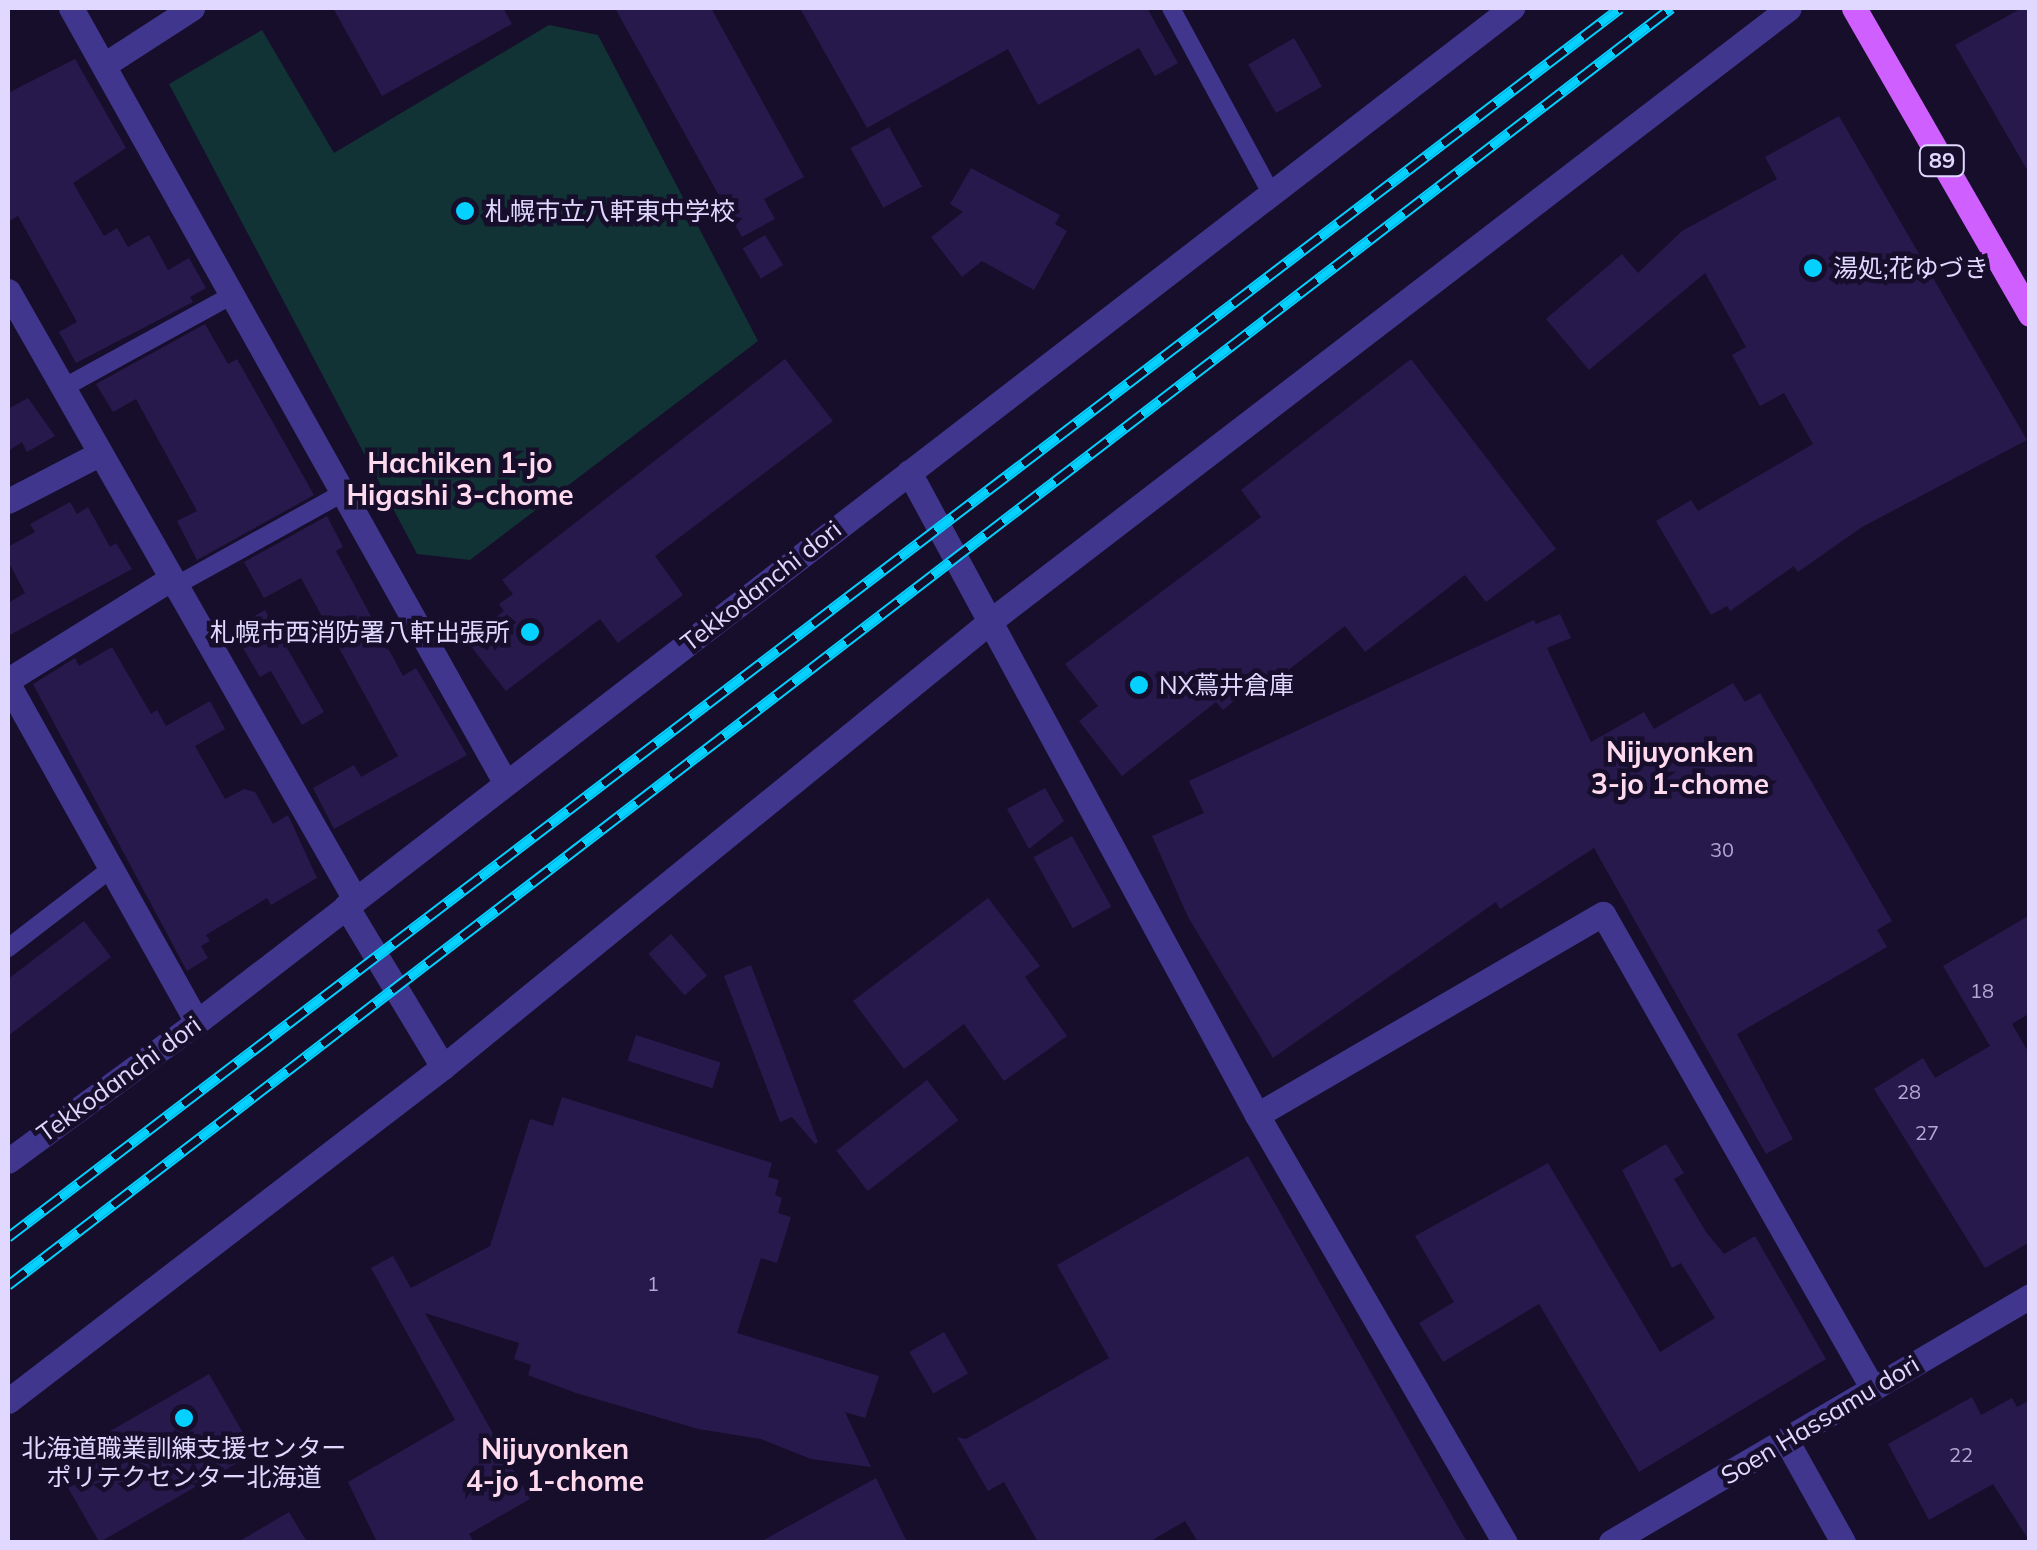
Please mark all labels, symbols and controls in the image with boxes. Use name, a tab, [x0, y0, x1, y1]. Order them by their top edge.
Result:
road number: 89	[1917, 144, 1967, 178]
place label: 札幌市立八軒東中学校	[485, 196, 735, 226]
marker: 札幌市立八軒東中学校	[454, 200, 476, 222]
place label: 湯処;花ゆづき	[1833, 253, 1989, 283]
marker: 湯処;花ゆづき	[1802, 257, 1824, 279]
district label: Hachiken 1-jo Higashi 3-chome	[346, 446, 574, 512]
street label: Tekkodanchi dori	[675, 514, 847, 658]
place label: 札幌市西消防署八軒出張所	[210, 617, 510, 647]
marker: 札幌市西消防署八軒出張所	[519, 621, 541, 643]
place label: NX蔦井倉庫	[1159, 670, 1294, 700]
marker: NX蔦井倉庫	[1128, 674, 1150, 696]
district label: Nijuyonken 3-jo 1-chome	[1591, 735, 1769, 801]
house number: 30	[1710, 837, 1734, 861]
house number: 18	[1970, 978, 1994, 1002]
street label: Tekkodanchi dori	[31, 1010, 207, 1148]
house number: 28	[1897, 1079, 1921, 1103]
house number: 27	[1915, 1120, 1939, 1144]
house number: 1	[647, 1271, 659, 1295]
street label: Soen Hassamu dori	[1716, 1349, 1924, 1491]
marker: 北海道職業訓練支援センター ポリテクセンター北海道	[173, 1407, 195, 1429]
district label: Nijuyonken 4-jo 1-chome	[466, 1432, 644, 1498]
place label: 北海道職業訓練支援センター ポリテクセンター北海道	[22, 1434, 346, 1493]
house number: 22	[1949, 1442, 1973, 1466]

